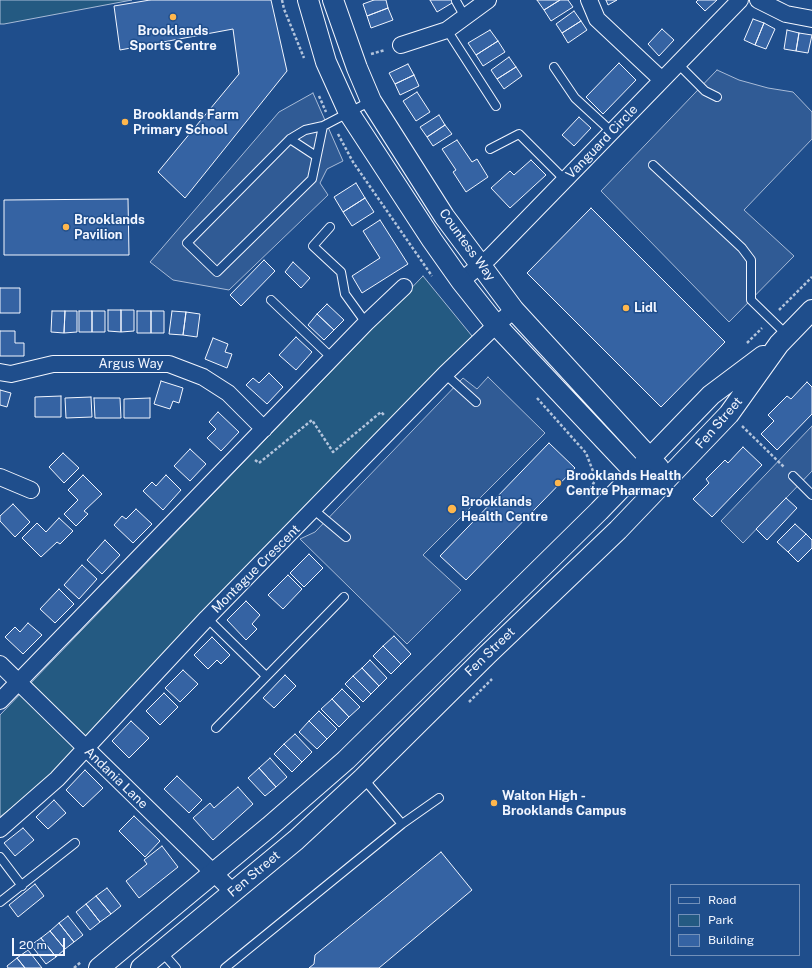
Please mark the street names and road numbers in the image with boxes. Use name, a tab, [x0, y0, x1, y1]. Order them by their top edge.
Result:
street label: Vanguard Circle	[563, 102, 641, 182]
street label: Countess Way	[436, 206, 498, 284]
street label: Argus Way	[98, 356, 164, 372]
street label: Fen Street	[692, 394, 746, 452]
street label: Montague Crescent	[209, 522, 303, 616]
street label: Fen Street	[462, 624, 518, 680]
street label: Andania Lane	[81, 744, 151, 812]
street label: Fen Street	[225, 848, 283, 900]

